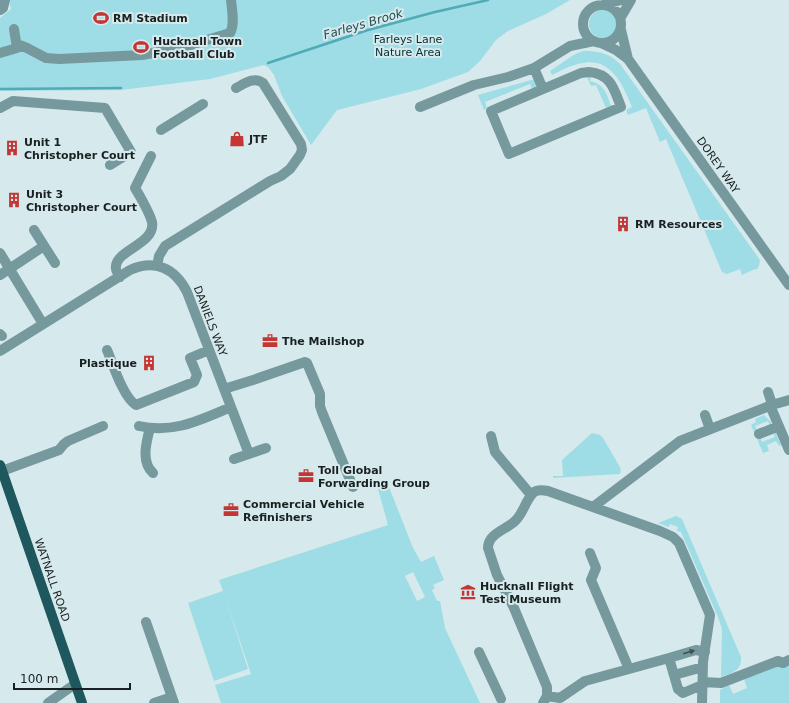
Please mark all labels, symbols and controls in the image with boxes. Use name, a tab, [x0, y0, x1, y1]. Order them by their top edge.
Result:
water label: Farleys Brook	[322, 6, 405, 42]
sports icon: RM Stadium	[92, 9, 110, 27]
place label: RM Stadium	[113, 12, 188, 25]
park label: Farleys Lane Nature Area	[374, 33, 443, 59]
place label: Hucknall Town Football Club	[153, 35, 242, 61]
sports icon: Hucknall Town Football Club	[132, 38, 150, 56]
shop icon: JTF	[228, 130, 246, 148]
place label: JTF	[248, 133, 268, 146]
street label: DOREY WAY	[694, 134, 742, 196]
place label: Unit 1 Christopher Court	[24, 136, 135, 162]
building icon: Unit 1 Christopher Court	[3, 139, 21, 157]
place label: Unit 3 Christopher Court	[26, 188, 137, 214]
building icon: Unit 3 Christopher Court	[5, 191, 23, 209]
building icon: RM Resources	[614, 215, 632, 233]
place label: RM Resources	[635, 218, 723, 231]
street label: DANIELS WAY	[191, 284, 230, 358]
office icon: The Mailshop	[261, 332, 279, 350]
place label: The Mailshop	[282, 335, 364, 348]
building icon: Plastique	[140, 354, 158, 372]
place label: Plastique	[79, 357, 137, 370]
place label: Toll Global Forwarding Group	[318, 464, 430, 490]
office icon: Toll Global Forwarding Group	[297, 467, 315, 485]
place label: Commercial Vehicle Refinishers	[243, 498, 364, 524]
office icon: Commercial Vehicle Refinishers	[222, 501, 240, 519]
street label: WATNALL ROAD	[32, 537, 72, 623]
place label: Hucknall Flight Test Museum	[480, 580, 574, 606]
museum icon: Hucknall Flight Test Museum	[459, 583, 477, 601]
one-way arrow	[683, 649, 695, 655]
scale bar	[14, 665, 130, 691]
text: 100 m	[20, 672, 58, 686]

